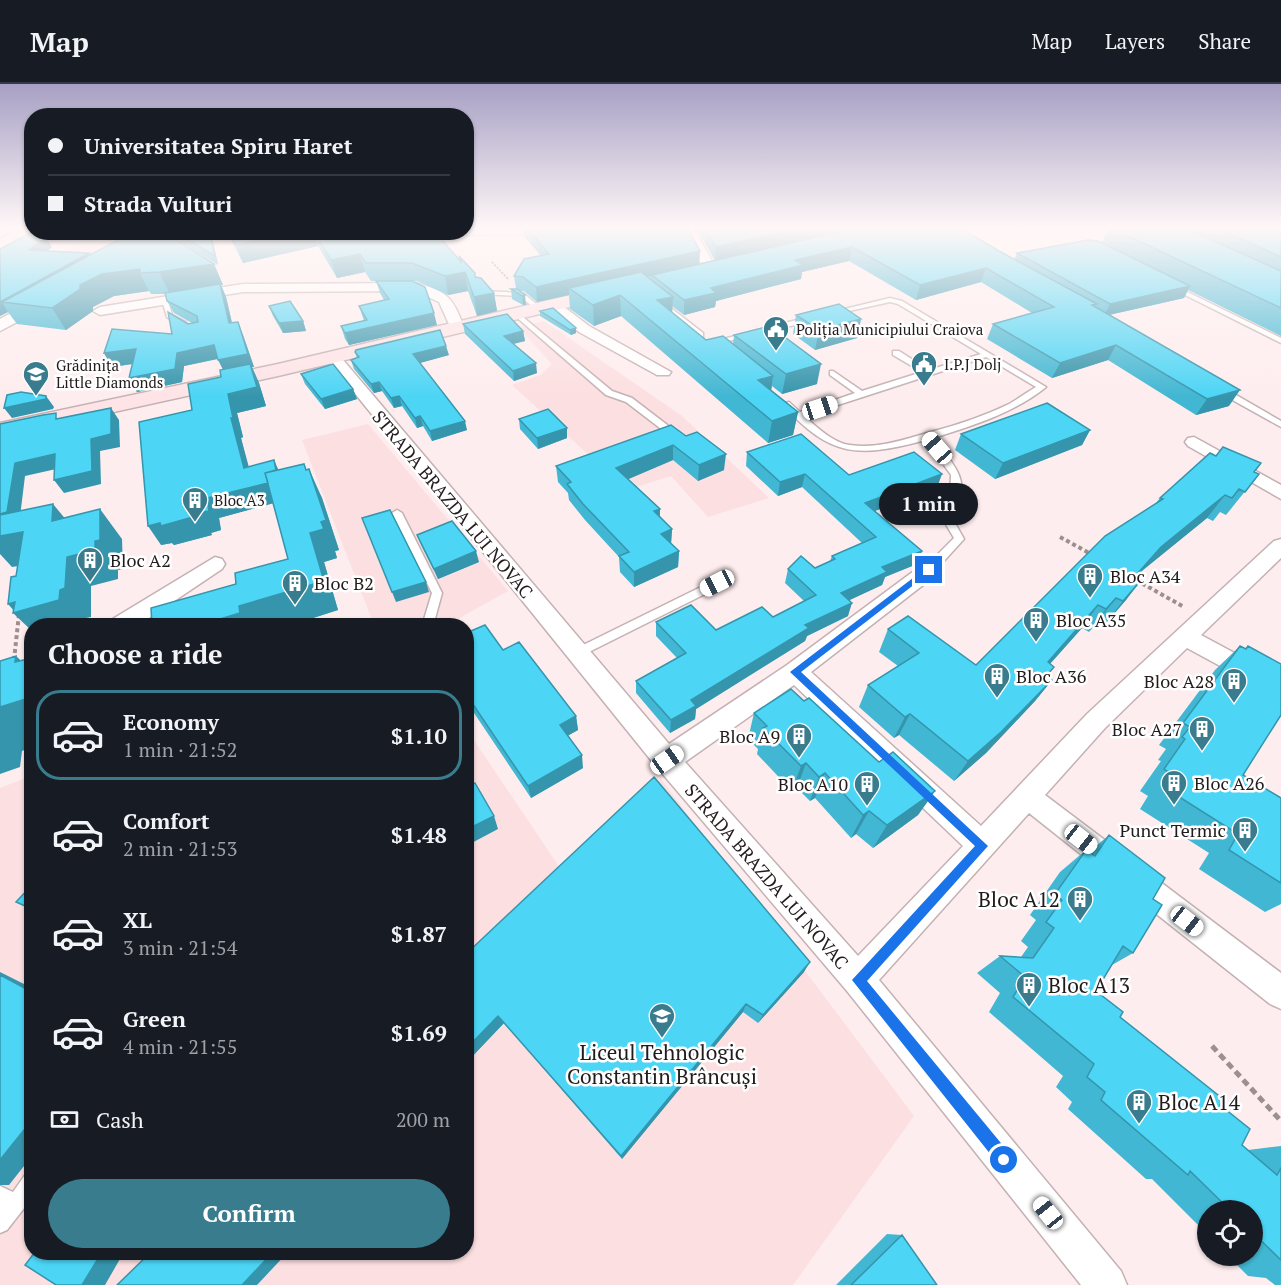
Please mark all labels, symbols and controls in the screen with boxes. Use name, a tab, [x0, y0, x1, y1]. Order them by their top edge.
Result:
text: Map	[30, 23, 89, 60]
text: Map	[1031, 27, 1072, 55]
text: Layers	[1105, 27, 1165, 55]
text: Share	[1198, 27, 1251, 55]
text: Universitatea Spiru Haret	[84, 131, 352, 160]
text: Strada Vulturi	[84, 189, 232, 218]
public building icon: Poliția Municipiului Craiova	[761, 314, 791, 352]
place label: Poliția Municipiului Craiova	[796, 319, 984, 339]
public building icon: I.P.J Dolj	[909, 349, 939, 387]
place label: I.P.J Dolj	[944, 354, 1001, 374]
place label: Grădinița Little Diamonds	[56, 355, 163, 392]
school or university icon: Grădinița Little Diamonds	[21, 359, 51, 397]
car	[800, 394, 840, 422]
street label: STRADA BRAZDA LUI NOVAC	[367, 405, 539, 603]
car	[918, 429, 956, 467]
callout: 1 min	[880, 483, 978, 525]
building icon: Bloc A3	[180, 485, 210, 523]
place label: Bloc A3	[214, 490, 265, 510]
text: 1 min	[901, 490, 956, 517]
building icon: Bloc A2	[75, 545, 105, 583]
place label: Bloc A2	[110, 548, 171, 572]
route end	[915, 556, 942, 583]
building icon: Bloc A34	[1075, 561, 1105, 599]
place label: Bloc A34	[1110, 564, 1181, 588]
car	[697, 567, 737, 599]
building icon: Bloc B2	[280, 568, 310, 606]
place label: Bloc B2	[314, 571, 374, 595]
building icon: Bloc A35	[1021, 605, 1051, 643]
place label: Bloc A35	[1056, 608, 1126, 632]
text: Choose a ride	[48, 636, 223, 672]
building icon: Bloc A36	[982, 661, 1012, 699]
place label: Bloc A36	[1016, 664, 1087, 688]
building icon: Bloc A28	[1219, 666, 1249, 704]
place label: Bloc A28	[1144, 669, 1214, 693]
text: Economy	[123, 707, 219, 736]
icon: car	[51, 708, 105, 762]
building icon: Bloc A27	[1187, 714, 1217, 752]
place label: Bloc A27	[1112, 717, 1182, 741]
text: $1.10	[391, 721, 447, 750]
building icon: Bloc A9	[784, 721, 814, 759]
place label: Bloc A9	[719, 724, 780, 748]
text: 1 min · 21:52	[123, 736, 237, 763]
car	[647, 742, 687, 778]
building icon: Bloc A26	[1159, 768, 1189, 806]
building icon: Bloc A10	[852, 769, 882, 807]
place label: Bloc A26	[1194, 771, 1265, 795]
place label: Bloc A10	[778, 772, 848, 796]
street label: STRADA BRAZDA LUI NOVAC	[680, 778, 854, 974]
text: Comfort	[123, 806, 209, 835]
icon: car	[51, 807, 105, 861]
building icon: Punct Termic	[1230, 815, 1260, 853]
place label: Punct Termic	[1120, 818, 1226, 842]
text: $1.48	[391, 820, 447, 849]
car	[1061, 821, 1101, 857]
text: 2 min · 21:53	[123, 835, 237, 862]
building icon: Bloc A12	[1065, 884, 1095, 922]
place label: Bloc A12	[978, 885, 1060, 913]
car	[1167, 903, 1207, 939]
text: XL	[123, 905, 152, 934]
icon: car	[51, 906, 105, 960]
text: $1.87	[391, 919, 447, 948]
text: 3 min · 21:54	[123, 934, 237, 961]
building icon: Bloc A13	[1014, 970, 1044, 1008]
place label: Bloc A13	[1048, 971, 1130, 999]
school or university icon: Liceul Tehnologic Constantin Brâncuși	[647, 1001, 677, 1039]
text: Green	[123, 1004, 186, 1033]
icon: car	[51, 1005, 105, 1059]
text: $1.69	[391, 1018, 447, 1047]
text: 4 min · 21:55	[123, 1033, 237, 1060]
place label: Liceul Tehnologic Constantin Brâncuși	[567, 1038, 757, 1090]
building icon: Bloc A14	[1124, 1087, 1154, 1125]
place label: Bloc A14	[1158, 1088, 1241, 1116]
icon: cash	[48, 1103, 81, 1136]
text: Cash	[96, 1105, 144, 1134]
text: 200 m	[396, 1106, 450, 1133]
route start	[990, 1146, 1017, 1173]
button: Confirm	[48, 1179, 450, 1248]
car	[1030, 1193, 1066, 1233]
map controls	[1197, 1200, 1263, 1266]
button: locate	[1197, 1200, 1263, 1266]

